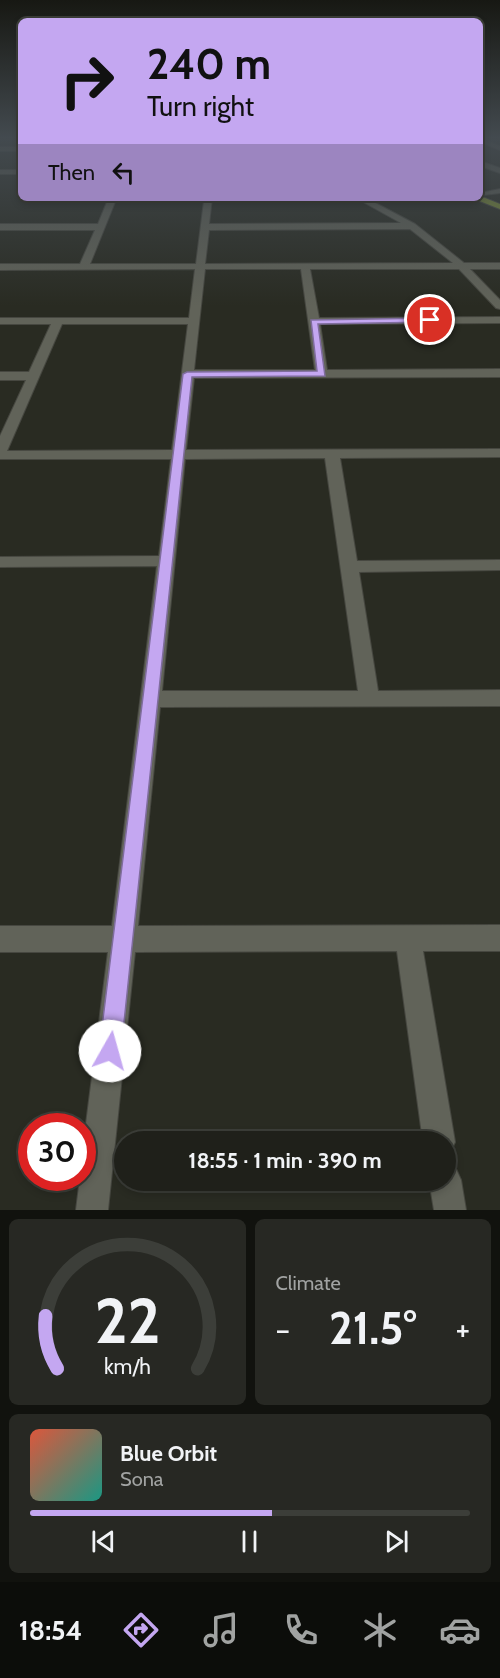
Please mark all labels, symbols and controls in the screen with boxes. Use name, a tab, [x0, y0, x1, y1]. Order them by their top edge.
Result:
text: 240 m	[147, 38, 271, 90]
icon: right	[48, 42, 126, 120]
text: Turn right	[147, 90, 254, 123]
icon: left	[107, 156, 140, 189]
text: Then	[48, 159, 95, 186]
pin	[404, 294, 455, 345]
icon: arrive	[413, 303, 446, 336]
position arrow	[78, 1019, 142, 1083]
speed limit sign: 30	[18, 1113, 96, 1191]
text: 18:55 · 1 min · 390 m	[188, 1147, 382, 1174]
text: Climate	[276, 1271, 341, 1295]
text: 22	[94, 1283, 160, 1359]
text: 21.5°	[329, 1301, 417, 1355]
text: −	[276, 1309, 290, 1349]
text: +	[455, 1309, 470, 1349]
text: km/h	[104, 1353, 151, 1379]
text: Blue Orbit	[120, 1440, 217, 1467]
text: Sona	[120, 1467, 163, 1491]
icon: previous	[87, 1525, 120, 1558]
icon: pause	[233, 1525, 266, 1558]
icon: next	[380, 1525, 413, 1558]
icon: directions	[120, 1609, 162, 1651]
icon: music	[200, 1609, 242, 1651]
icon: phone	[280, 1609, 322, 1651]
icon: climate	[359, 1609, 401, 1651]
icon: car	[439, 1609, 481, 1651]
text: 18:54	[19, 1614, 82, 1647]

